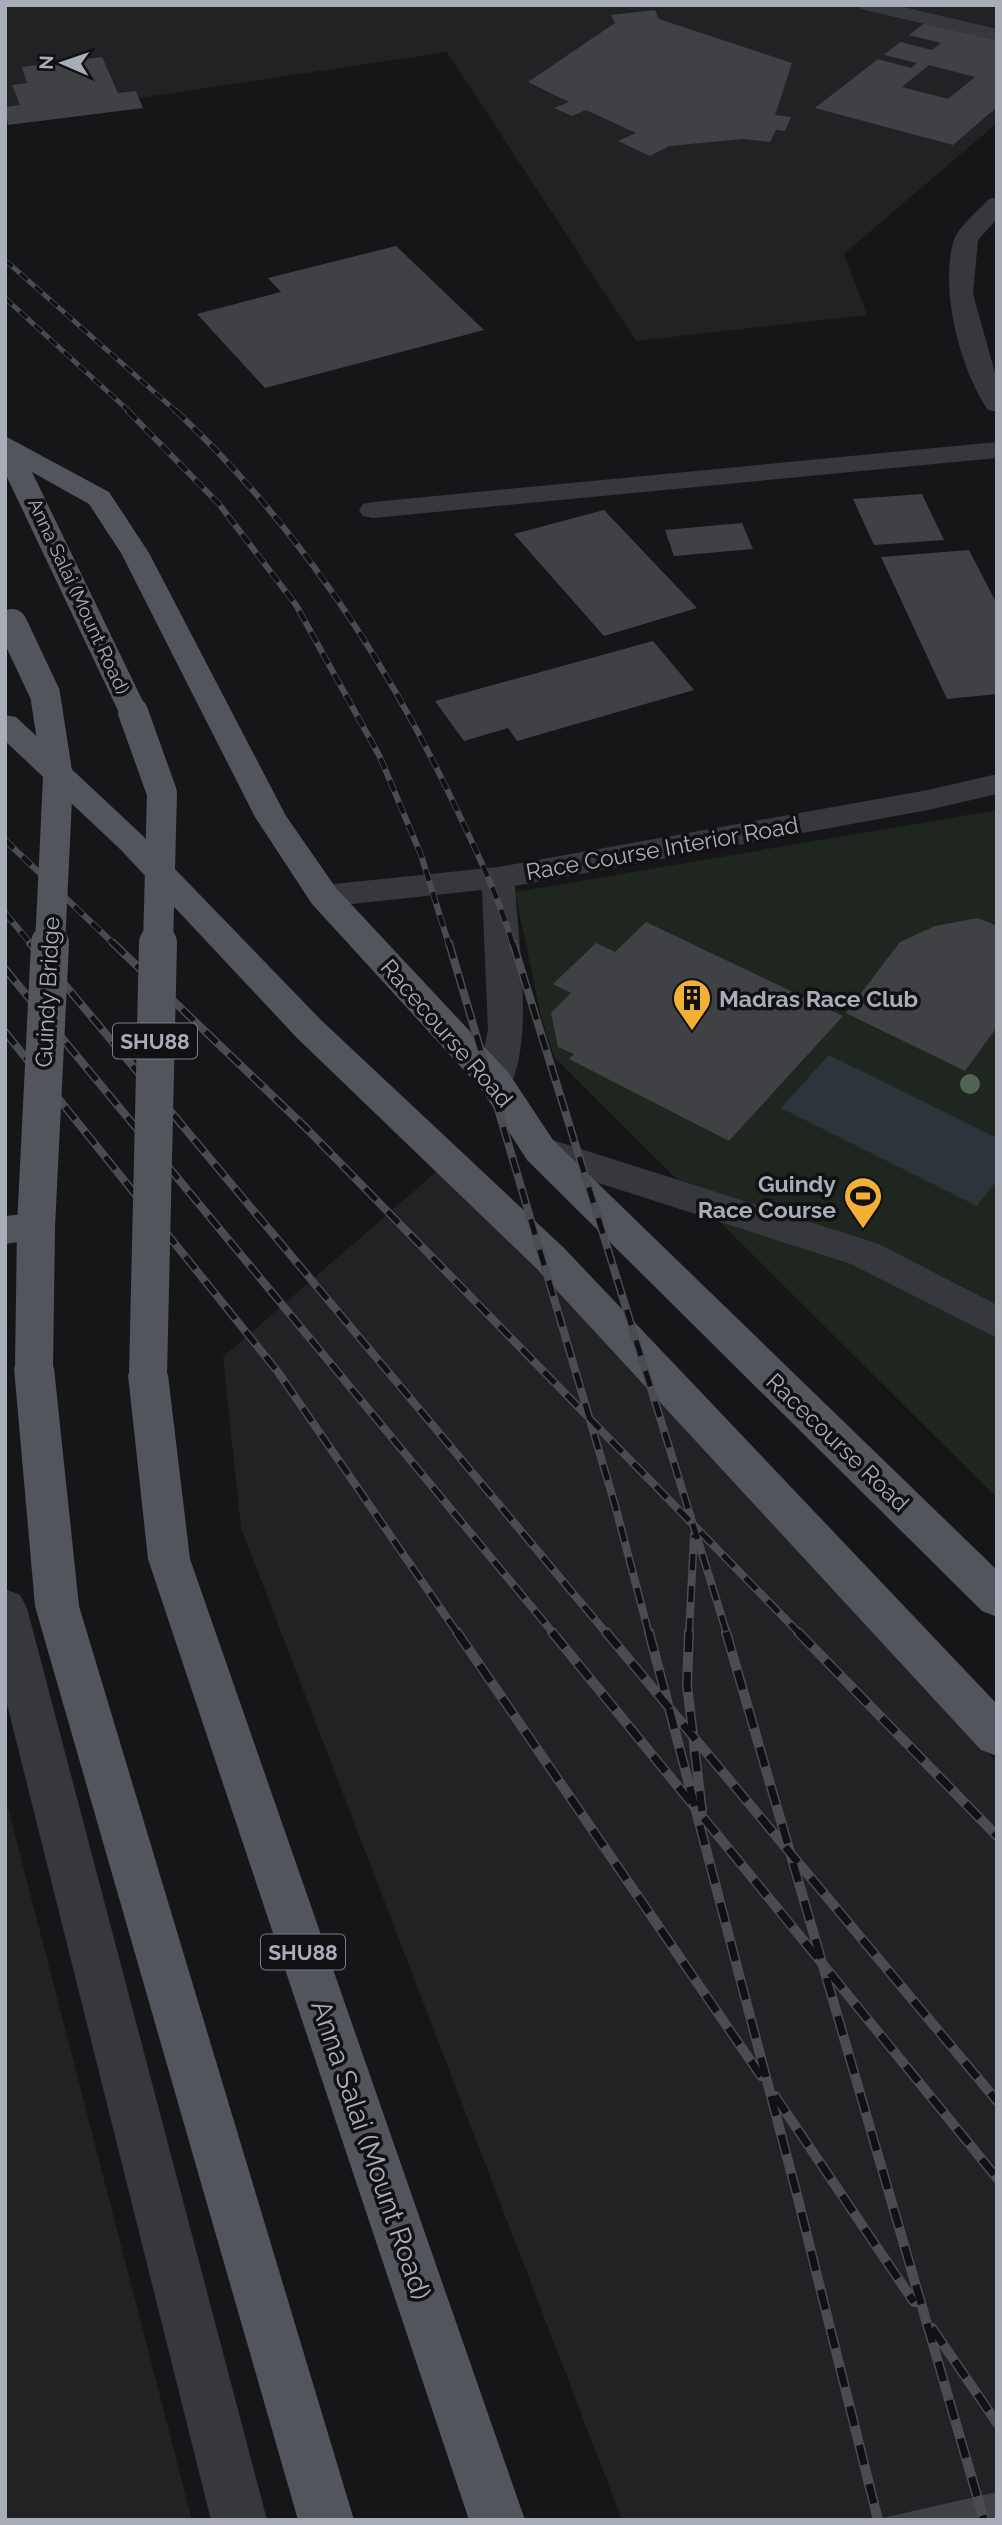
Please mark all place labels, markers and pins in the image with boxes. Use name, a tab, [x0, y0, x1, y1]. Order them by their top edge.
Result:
building icon: Madras Race Club	[671, 977, 713, 1032]
place label: Madras Race Club	[719, 985, 918, 1012]
place label: Guindy Race Course	[698, 1170, 836, 1223]
sports icon: Guindy Race Course	[842, 1175, 884, 1230]

